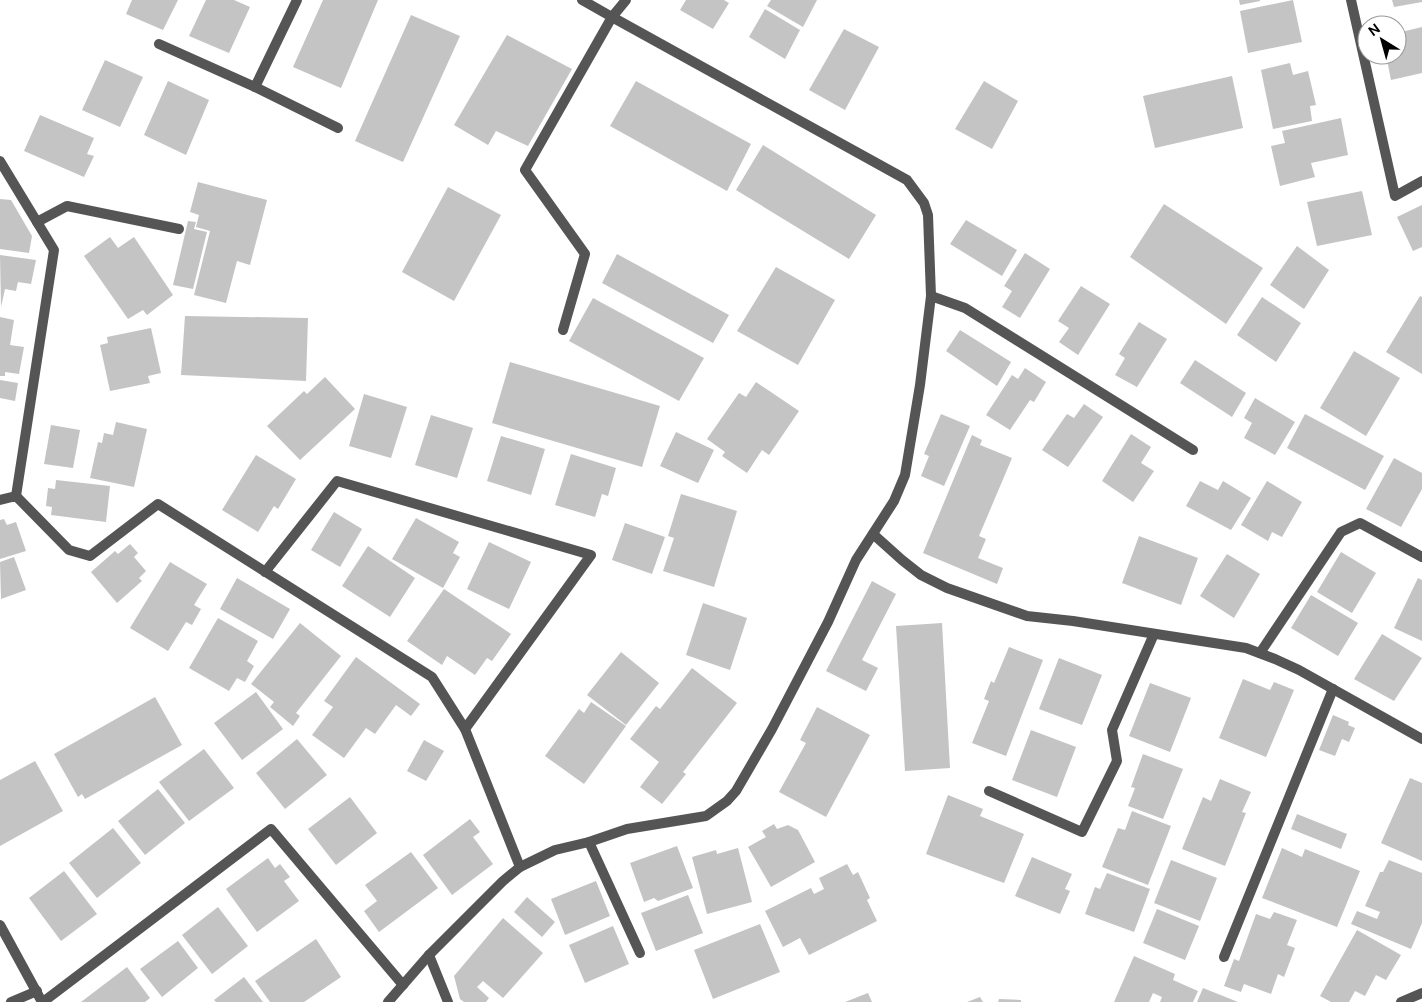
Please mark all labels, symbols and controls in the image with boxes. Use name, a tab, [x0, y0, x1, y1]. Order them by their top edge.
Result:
north arrow	[1357, 15, 1407, 65]
text: N	[1365, 19, 1384, 40]

